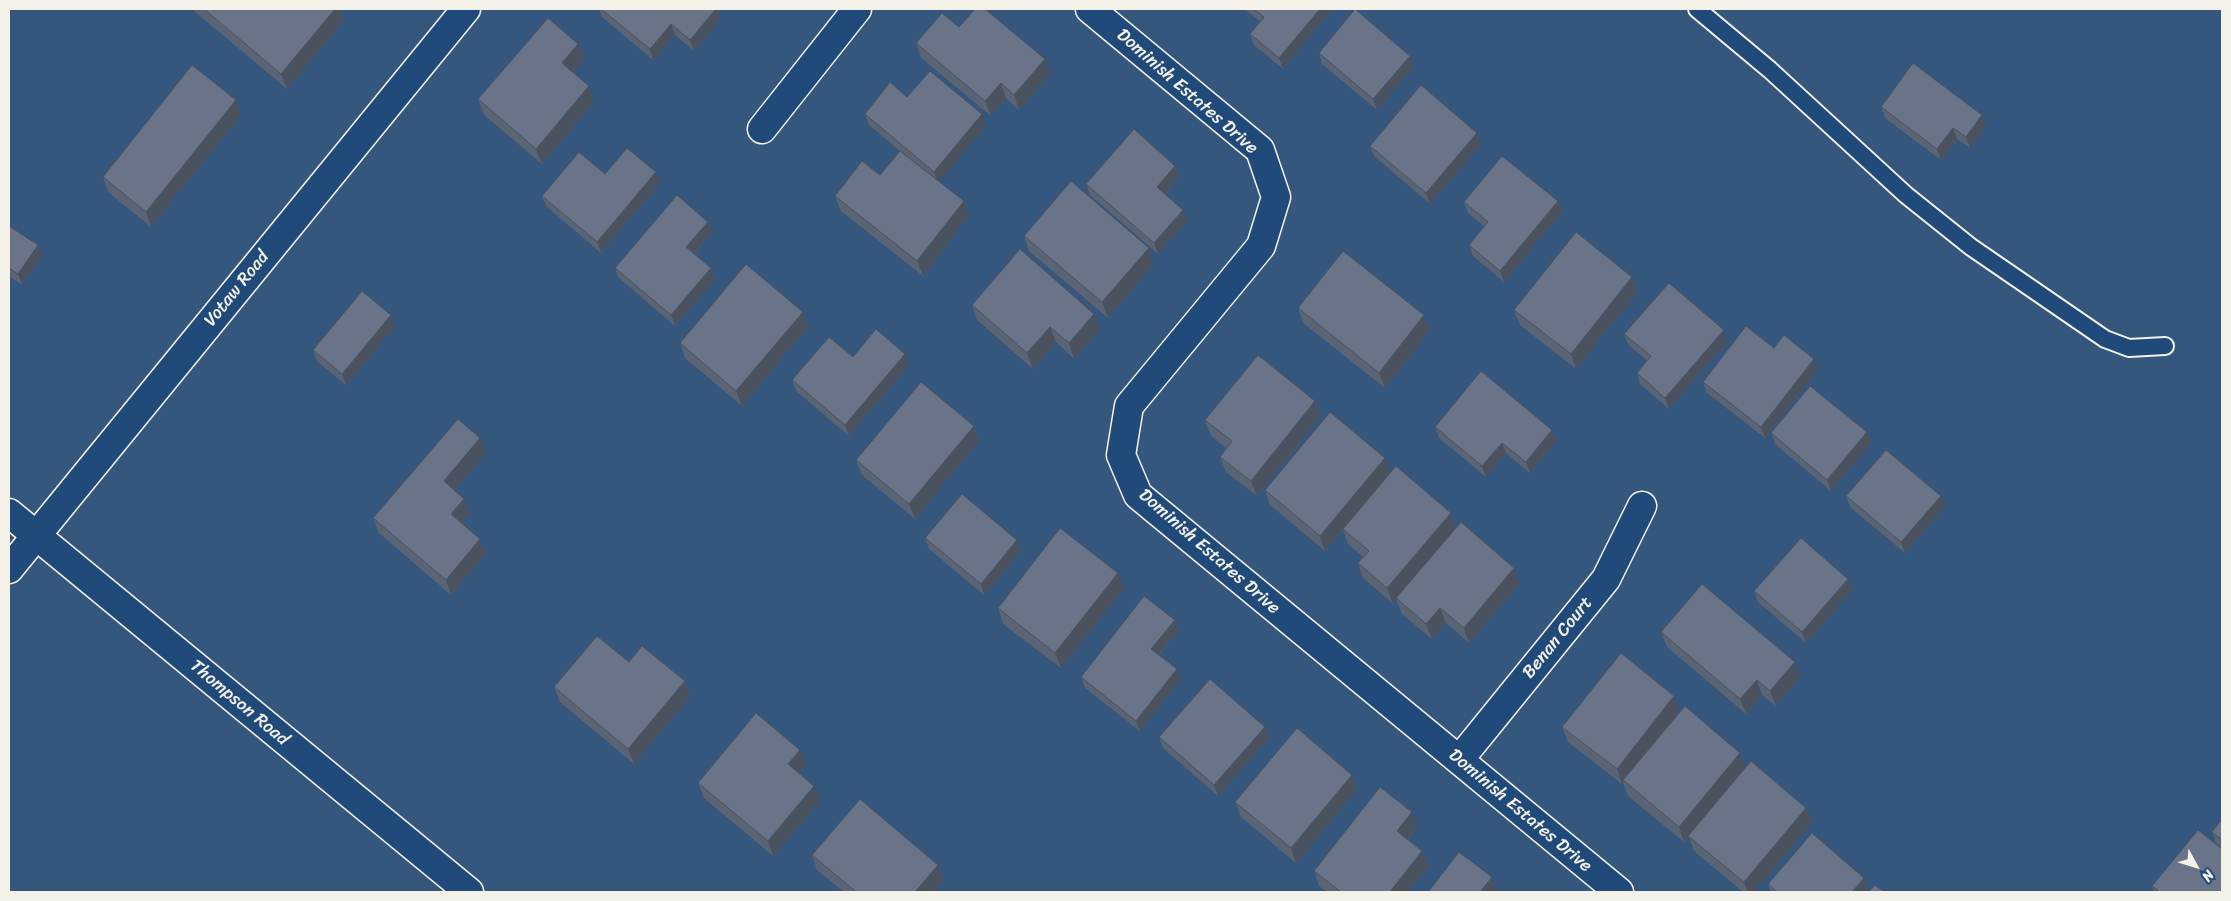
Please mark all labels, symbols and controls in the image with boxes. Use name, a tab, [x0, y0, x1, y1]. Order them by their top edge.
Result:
street label: Dominish Estates Drive	[1112, 25, 1262, 159]
street label: Votaw Road	[200, 247, 274, 331]
street label: Dominish Estates Drive	[1134, 485, 1284, 619]
street label: Benan Court	[1518, 593, 1598, 683]
street label: Thompson Road	[185, 655, 293, 751]
street label: Dominish Estates Drive	[1444, 745, 1596, 877]
north arrow	[2171, 841, 2221, 891]
text: N	[2195, 864, 2221, 887]

